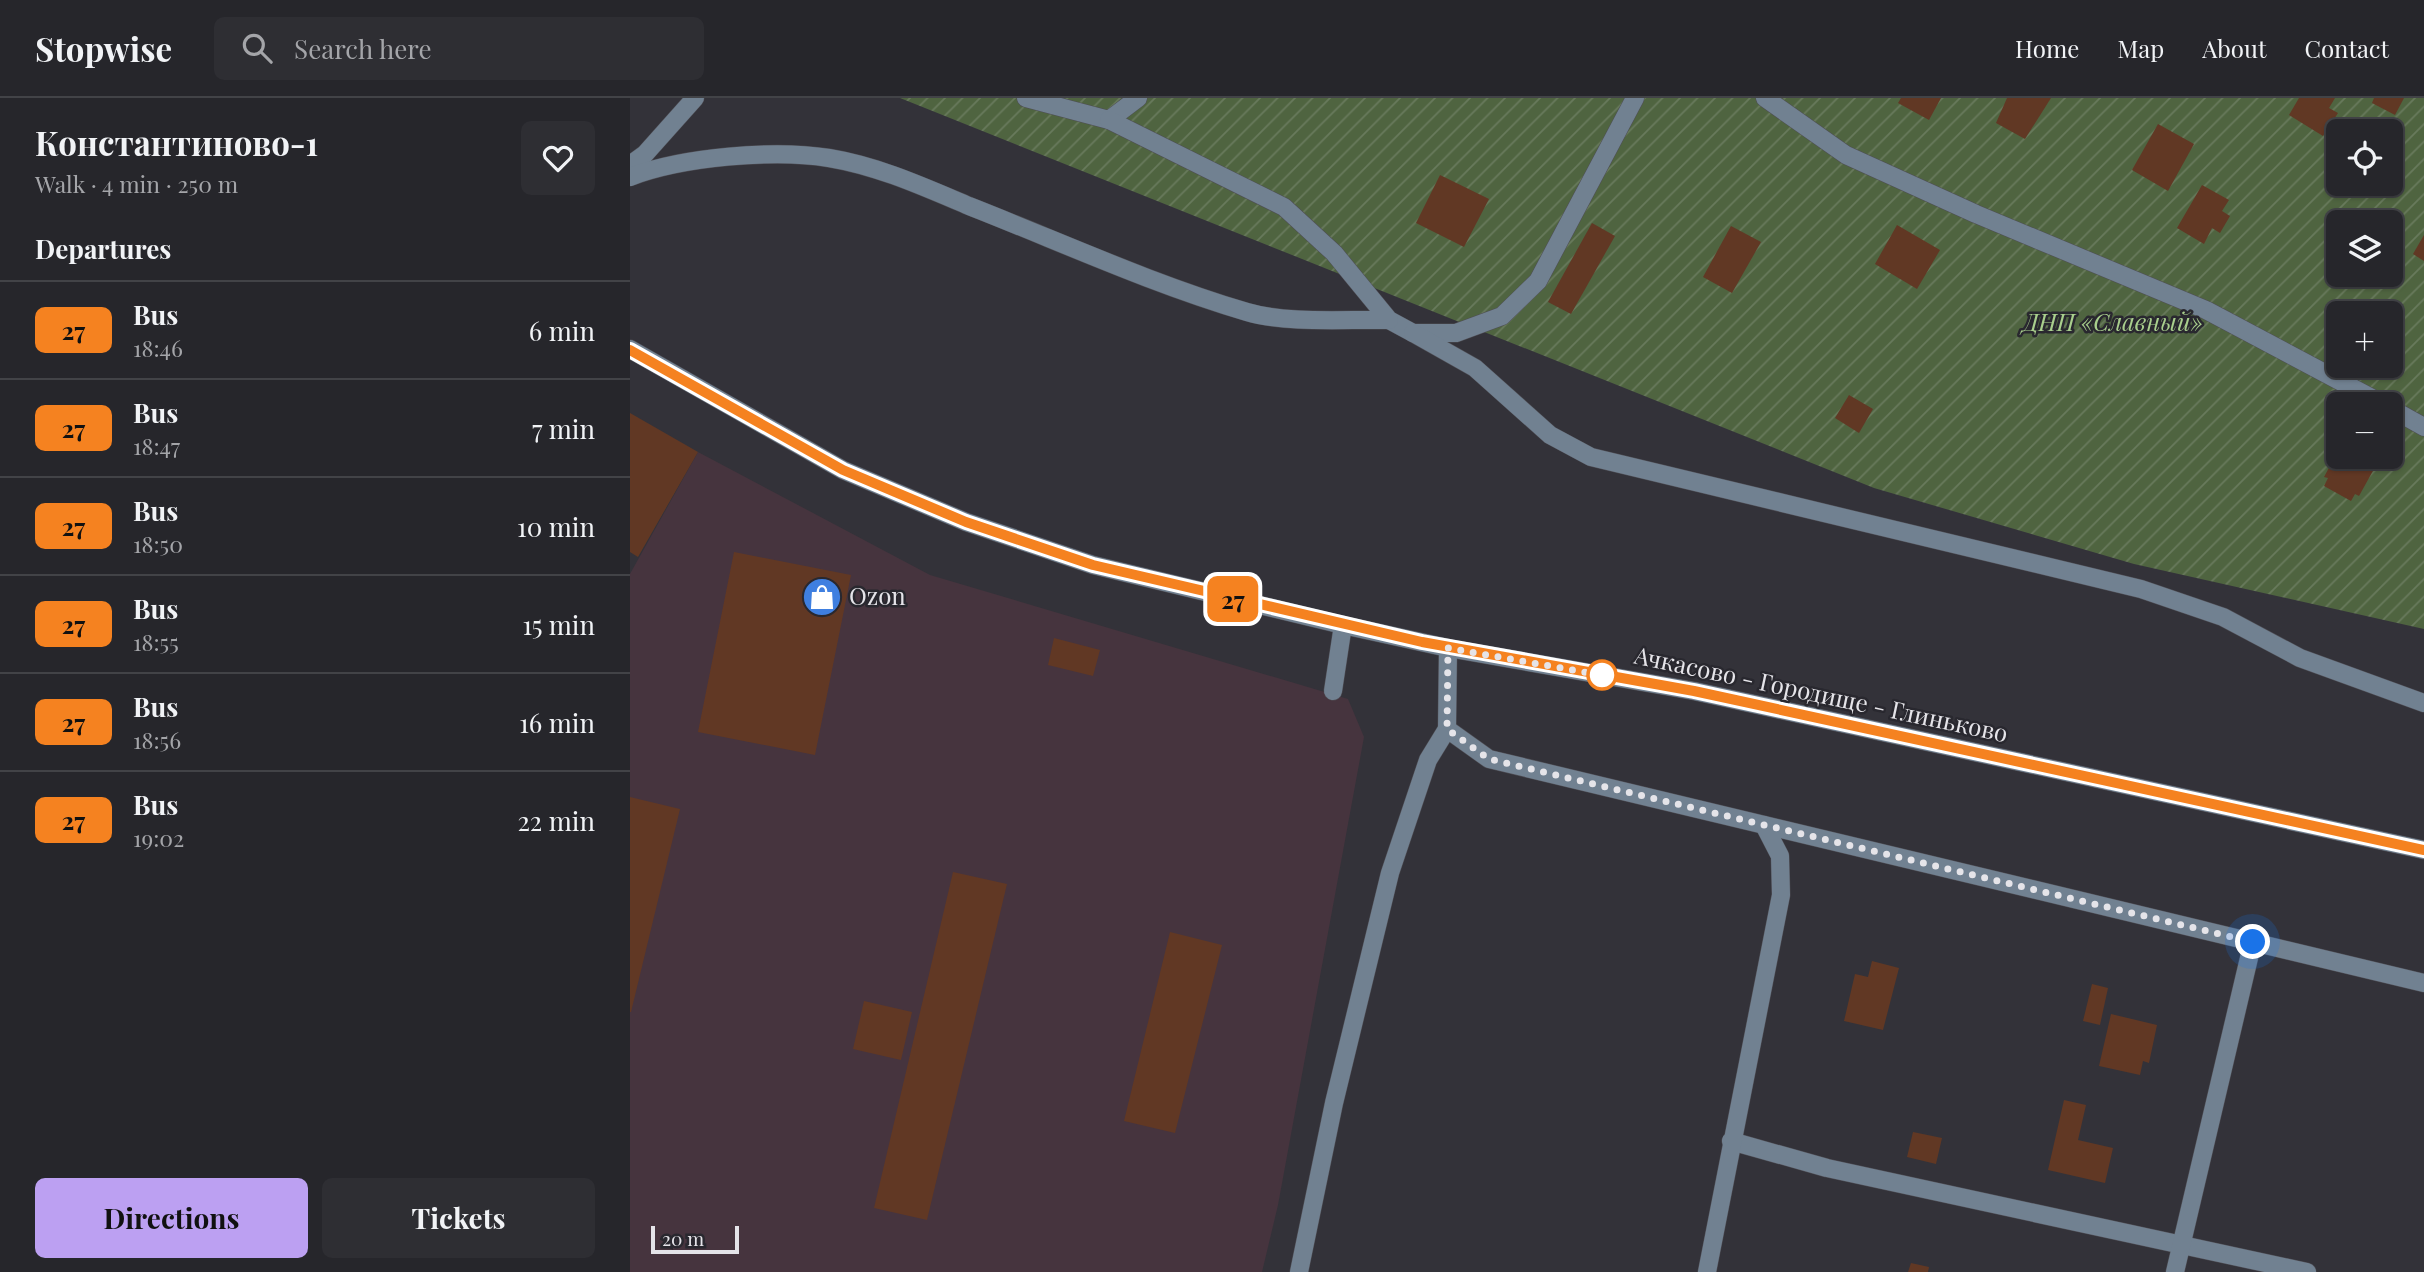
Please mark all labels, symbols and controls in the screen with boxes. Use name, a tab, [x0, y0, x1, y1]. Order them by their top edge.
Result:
search box	[214, 17, 704, 80]
text: Stopwise	[35, 26, 172, 70]
icon: search	[238, 29, 276, 67]
text: Search here	[294, 31, 432, 66]
text: Home	[2015, 32, 2079, 64]
text: Map	[2117, 32, 2164, 64]
text: About	[2202, 32, 2266, 64]
text: Contact	[2304, 32, 2389, 64]
map controls	[2326, 119, 2403, 469]
button: locate	[2326, 119, 2403, 196]
text: Константиново-1	[35, 120, 318, 164]
button: heart	[521, 121, 595, 195]
text: Walk · 4 min · 250 m	[35, 168, 238, 199]
button: layers	[2326, 210, 2403, 287]
text: Departures	[35, 231, 171, 266]
text: Bus	[133, 297, 178, 332]
button: +	[2326, 301, 2403, 378]
park label: ДНП «Славный»	[2019, 305, 2203, 337]
text: 6 min	[529, 313, 595, 348]
text: 27	[62, 314, 85, 346]
text: 18:46	[133, 332, 183, 363]
button: −	[2326, 392, 2403, 469]
text: Bus	[133, 395, 178, 430]
text: 7 min	[532, 411, 595, 446]
text: 27	[62, 412, 85, 444]
text: 18:47	[133, 430, 180, 461]
text: Bus	[133, 493, 178, 528]
text: 10 min	[517, 509, 595, 544]
text: 27	[62, 510, 85, 542]
text: 18:50	[133, 528, 183, 559]
shop icon: Ozon	[801, 576, 843, 618]
line badge: 27	[1202, 576, 1264, 622]
place label: Ozon	[849, 579, 906, 611]
text: 27	[1221, 583, 1245, 615]
text: Bus	[133, 591, 178, 626]
text: 15 min	[523, 607, 595, 642]
text: 27	[62, 608, 85, 640]
text: 18:55	[133, 626, 179, 657]
street label: Ачкасово - Городище - Глиньково	[1631, 638, 2011, 748]
unlabelled marker	[1587, 660, 1617, 690]
text: Bus	[133, 689, 178, 724]
text: 16 min	[519, 705, 595, 740]
text: 27	[62, 706, 85, 738]
text: 18:56	[133, 724, 181, 755]
text: Bus	[133, 787, 178, 822]
text: 22 min	[517, 803, 595, 838]
text: 27	[62, 804, 85, 836]
text: 19:02	[133, 822, 184, 853]
your location	[2235, 924, 2270, 959]
button: Directions	[35, 1178, 308, 1258]
button: Tickets	[322, 1178, 595, 1258]
scale bar	[651, 1223, 738, 1255]
text: 20 m	[662, 1225, 704, 1251]

